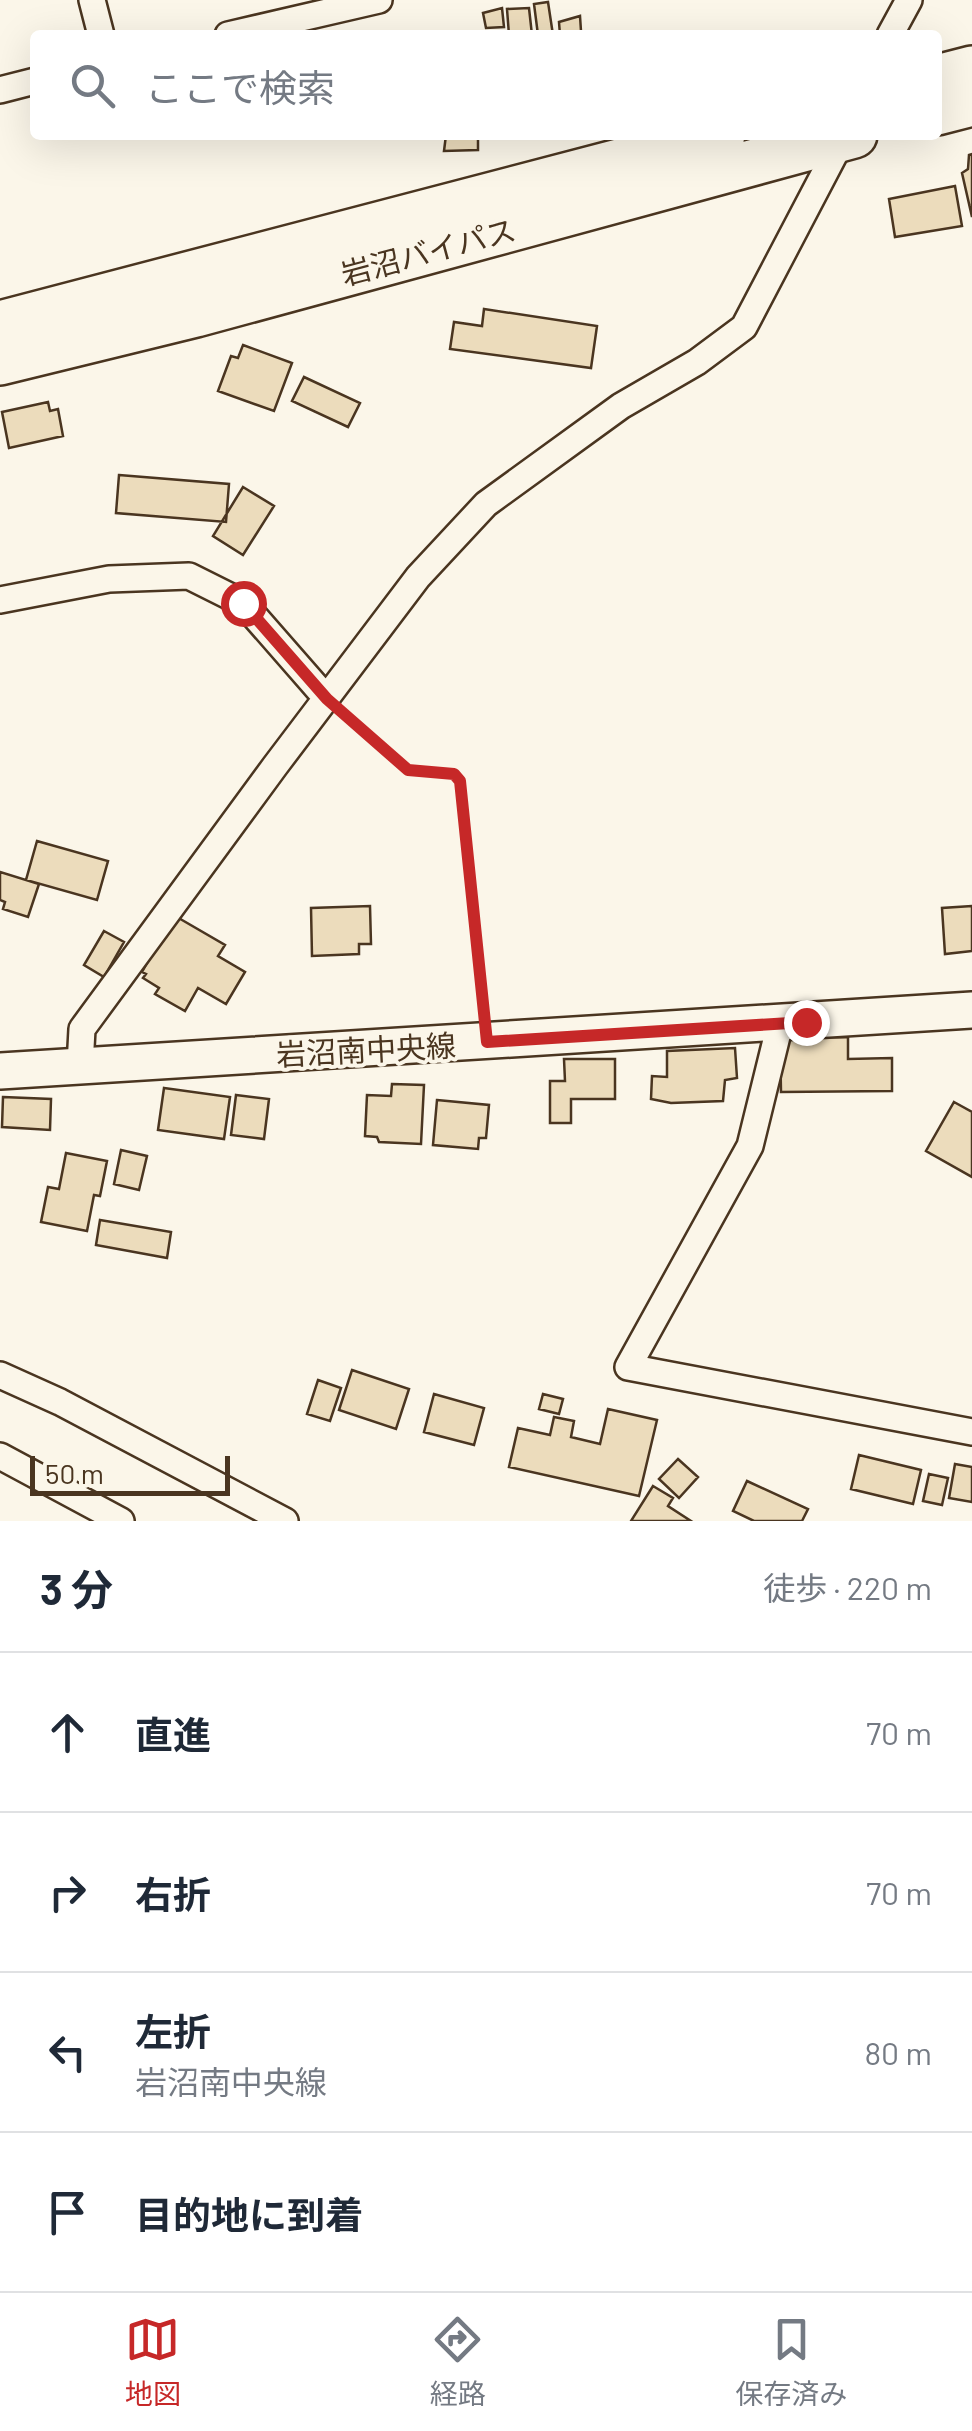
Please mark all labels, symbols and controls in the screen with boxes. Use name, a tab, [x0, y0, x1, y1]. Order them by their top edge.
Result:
search box	[30, 30, 942, 140]
icon: search	[65, 58, 120, 113]
text: ここで検索	[145, 64, 335, 110]
street label: 岩沼バイパス	[337, 210, 519, 292]
route start	[221, 581, 267, 627]
route end	[784, 1000, 830, 1046]
street label: 岩沼南中央線	[275, 1026, 457, 1072]
scale bar	[30, 1451, 230, 1496]
text: 50 m	[45, 1456, 104, 1490]
text: 3 分	[40, 1563, 113, 1613]
text: 徒歩 · 220 m	[763, 1568, 932, 1606]
icon: ahead	[40, 1705, 95, 1760]
text: 直進	[135, 1711, 211, 1757]
text: 70 m	[866, 1713, 932, 1751]
icon: right	[40, 1865, 95, 1920]
text: 右折	[135, 1871, 211, 1917]
text: 70 m	[866, 1873, 932, 1911]
text: 左折	[135, 2008, 211, 2054]
icon: left	[40, 2025, 95, 2080]
text: 80 m	[864, 2033, 932, 2071]
text: 岩沼南中央線	[135, 2062, 327, 2100]
icon: arrive	[40, 2185, 95, 2240]
text: 目的地に到着	[135, 2191, 363, 2237]
tab: 地図	[125, 2312, 181, 2412]
tab: 経路	[430, 2312, 486, 2412]
tab: 保存済み	[735, 2312, 847, 2412]

